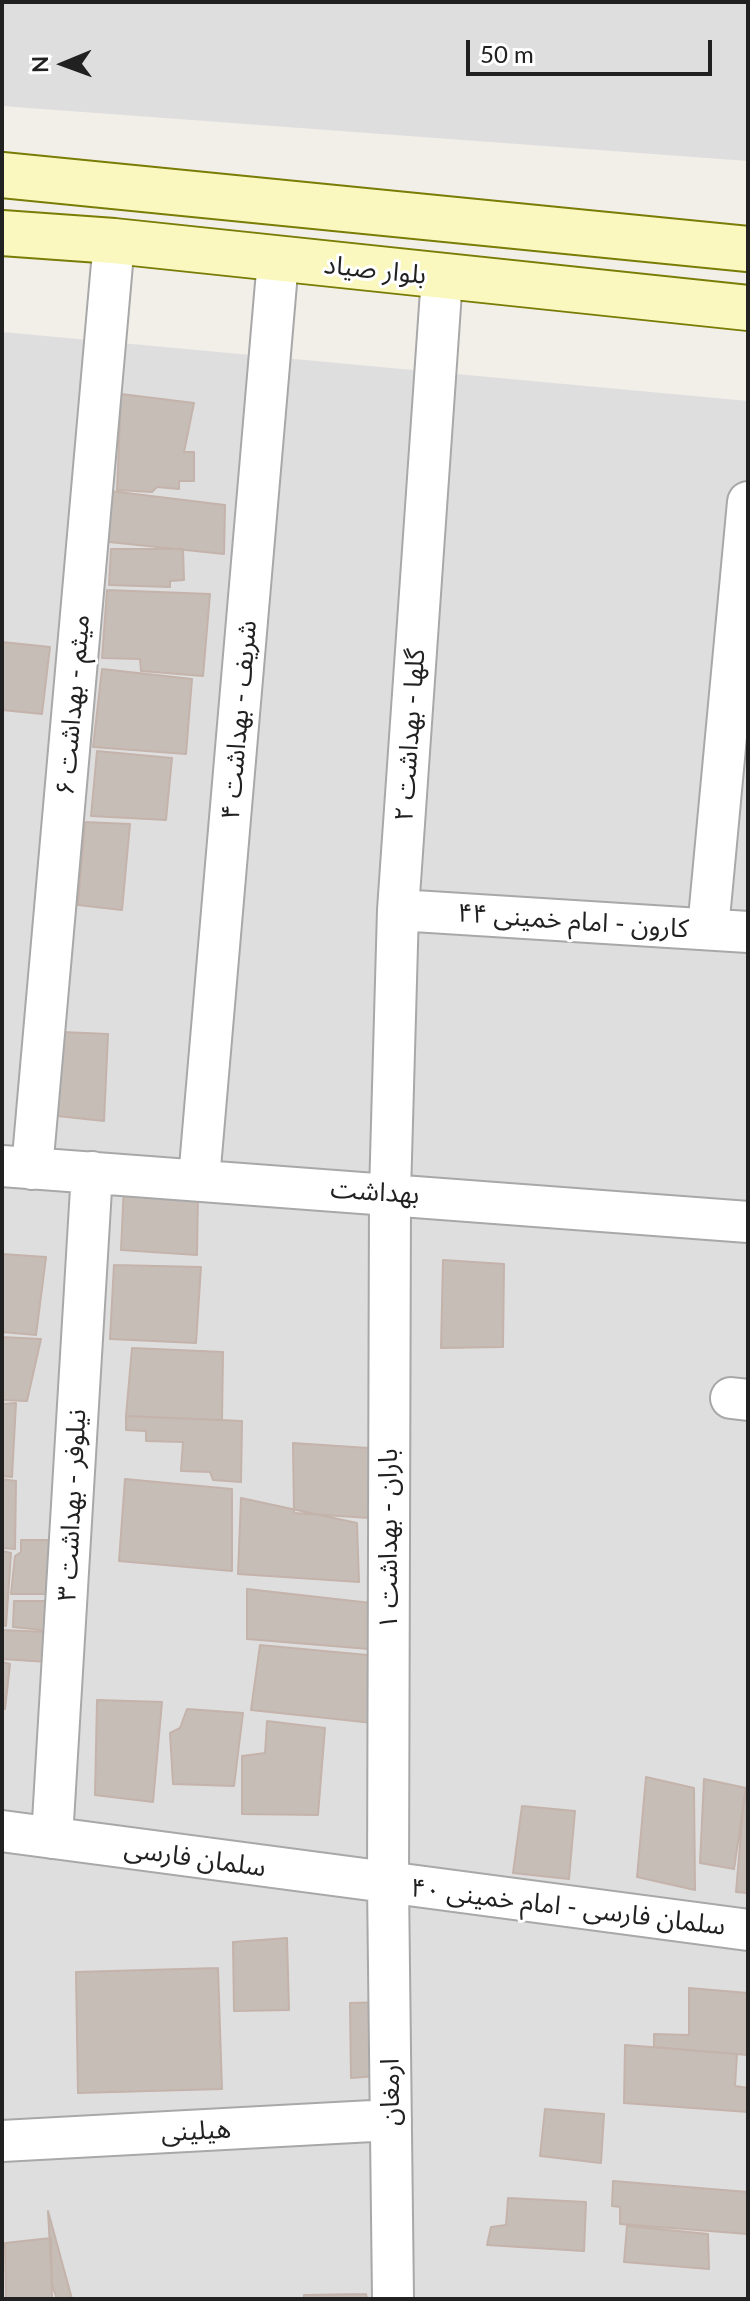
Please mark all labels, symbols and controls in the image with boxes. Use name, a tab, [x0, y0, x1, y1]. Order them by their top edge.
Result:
north arrow	[24, 24, 104, 104]
scale bar	[470, 24, 716, 74]
text: 50 m	[480, 39, 534, 68]
text: N	[26, 56, 53, 73]
street label: بلوار صیاد	[322, 249, 428, 291]
street label: میثم - بهداشت ۶	[50, 613, 96, 797]
street label: شریف - بهداشت ۴	[215, 619, 263, 821]
street label: گلها - بهداشت ۲	[388, 648, 432, 822]
street label: کارون - امام خمینی ۴۴	[457, 897, 689, 945]
street label: بهداشت	[330, 1173, 420, 1211]
street label: نیلوفر - بهداشت ۳	[51, 1408, 93, 1602]
street label: باران - بهداشت ۱	[373, 1449, 405, 1629]
street label: سلمان فارسی	[122, 1833, 268, 1883]
street label: سلمان فارسی - امام خمینی ۴۰	[409, 1872, 727, 1942]
street label: ارمغان	[375, 2058, 407, 2126]
street label: هیلینی	[160, 2114, 232, 2148]

